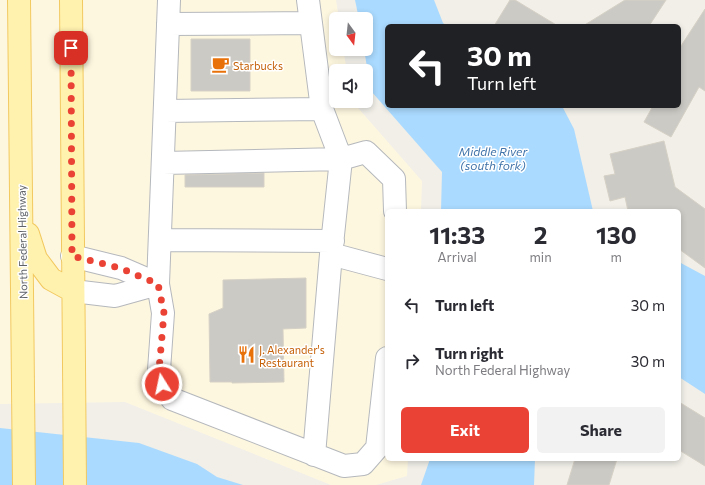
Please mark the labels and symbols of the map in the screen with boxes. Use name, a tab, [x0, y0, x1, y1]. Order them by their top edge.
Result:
north arrow	[329, 12, 373, 56]
pin	[54, 31, 88, 65]
cafe icon: Starbucks	[210, 55, 230, 75]
place label: Starbucks	[233, 59, 283, 72]
water label: Middle River (south fork)	[459, 144, 528, 172]
street label: North Federal Highway	[14, 184, 29, 299]
place label: J. Alexander's Restaurant	[259, 343, 325, 369]
restaurant icon: J. Alexander's Restaurant	[236, 345, 256, 365]
position arrow	[141, 363, 183, 405]

